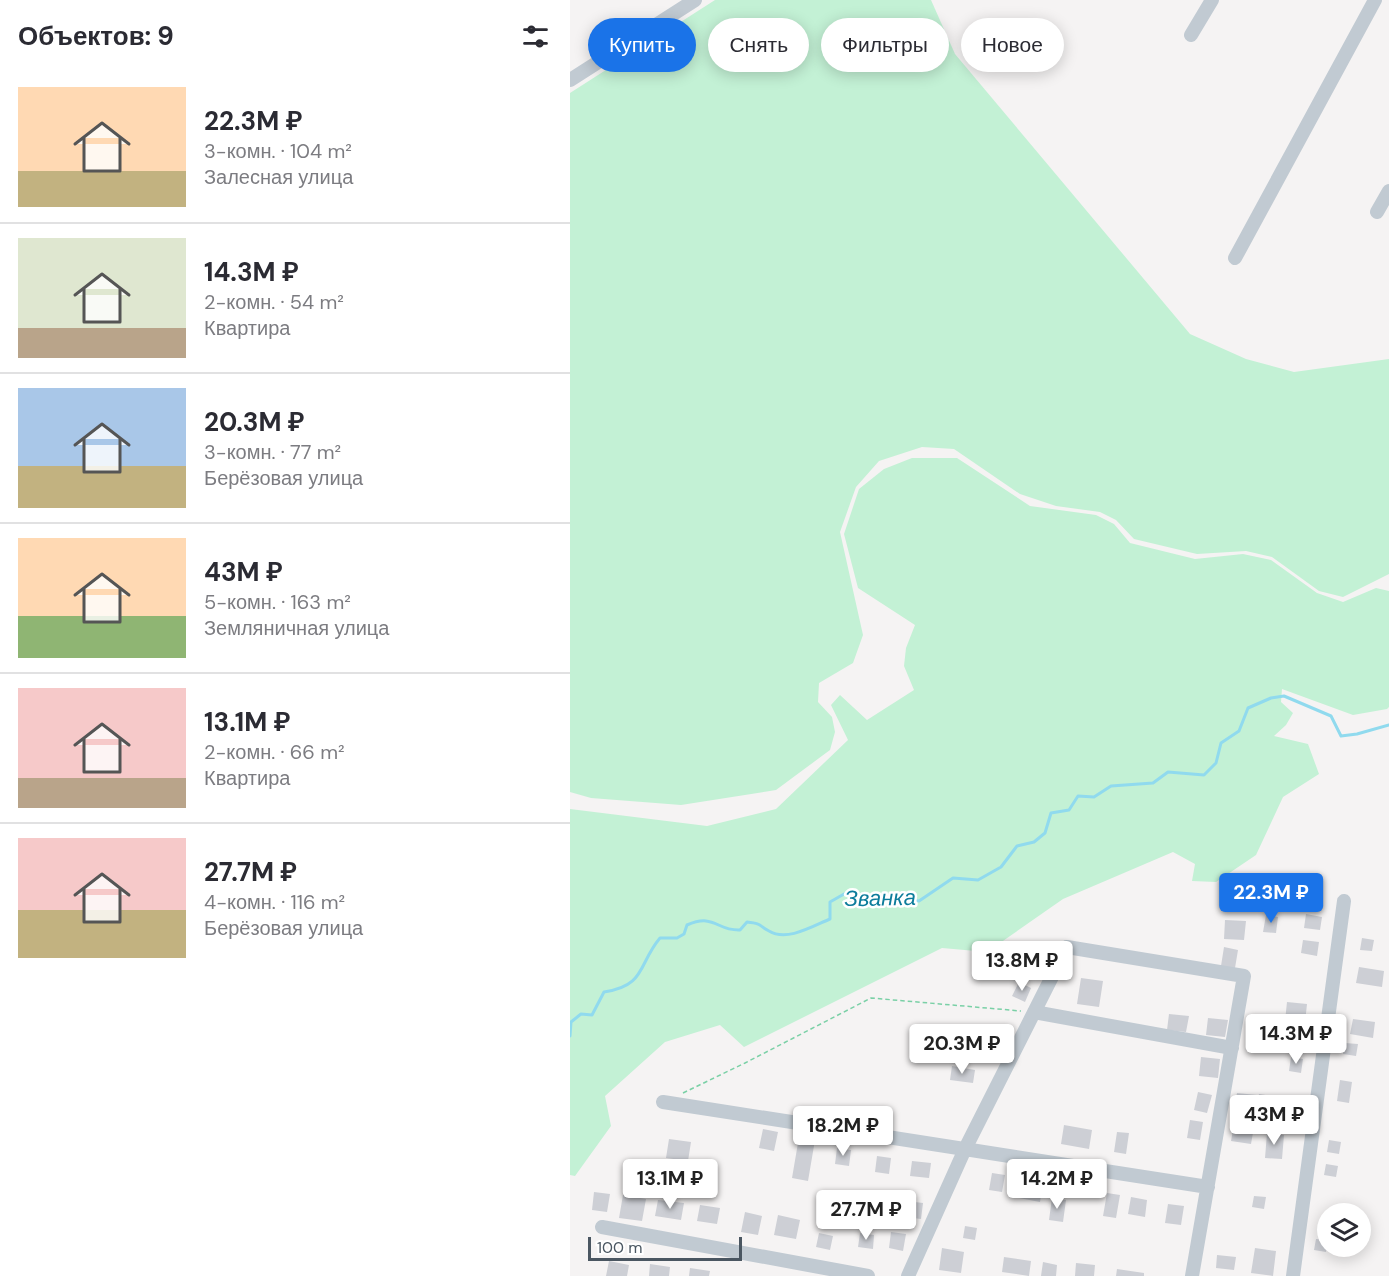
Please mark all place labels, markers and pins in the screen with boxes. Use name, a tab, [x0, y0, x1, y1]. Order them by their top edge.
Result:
pin: 22.3M ₽	[1216, 873, 1326, 924]
pin: 13.8M ₽	[967, 941, 1077, 992]
pin: 14.3M ₽	[1241, 1014, 1351, 1065]
pin: 20.3M ₽	[907, 1024, 1017, 1075]
pin: 43M ₽	[1232, 1095, 1316, 1146]
pin: 18.2M ₽	[788, 1106, 898, 1157]
pin: 13.1M ₽	[615, 1159, 725, 1210]
pin: 14.2M ₽	[1002, 1159, 1112, 1210]
pin: 27.7M ₽	[811, 1190, 921, 1241]

